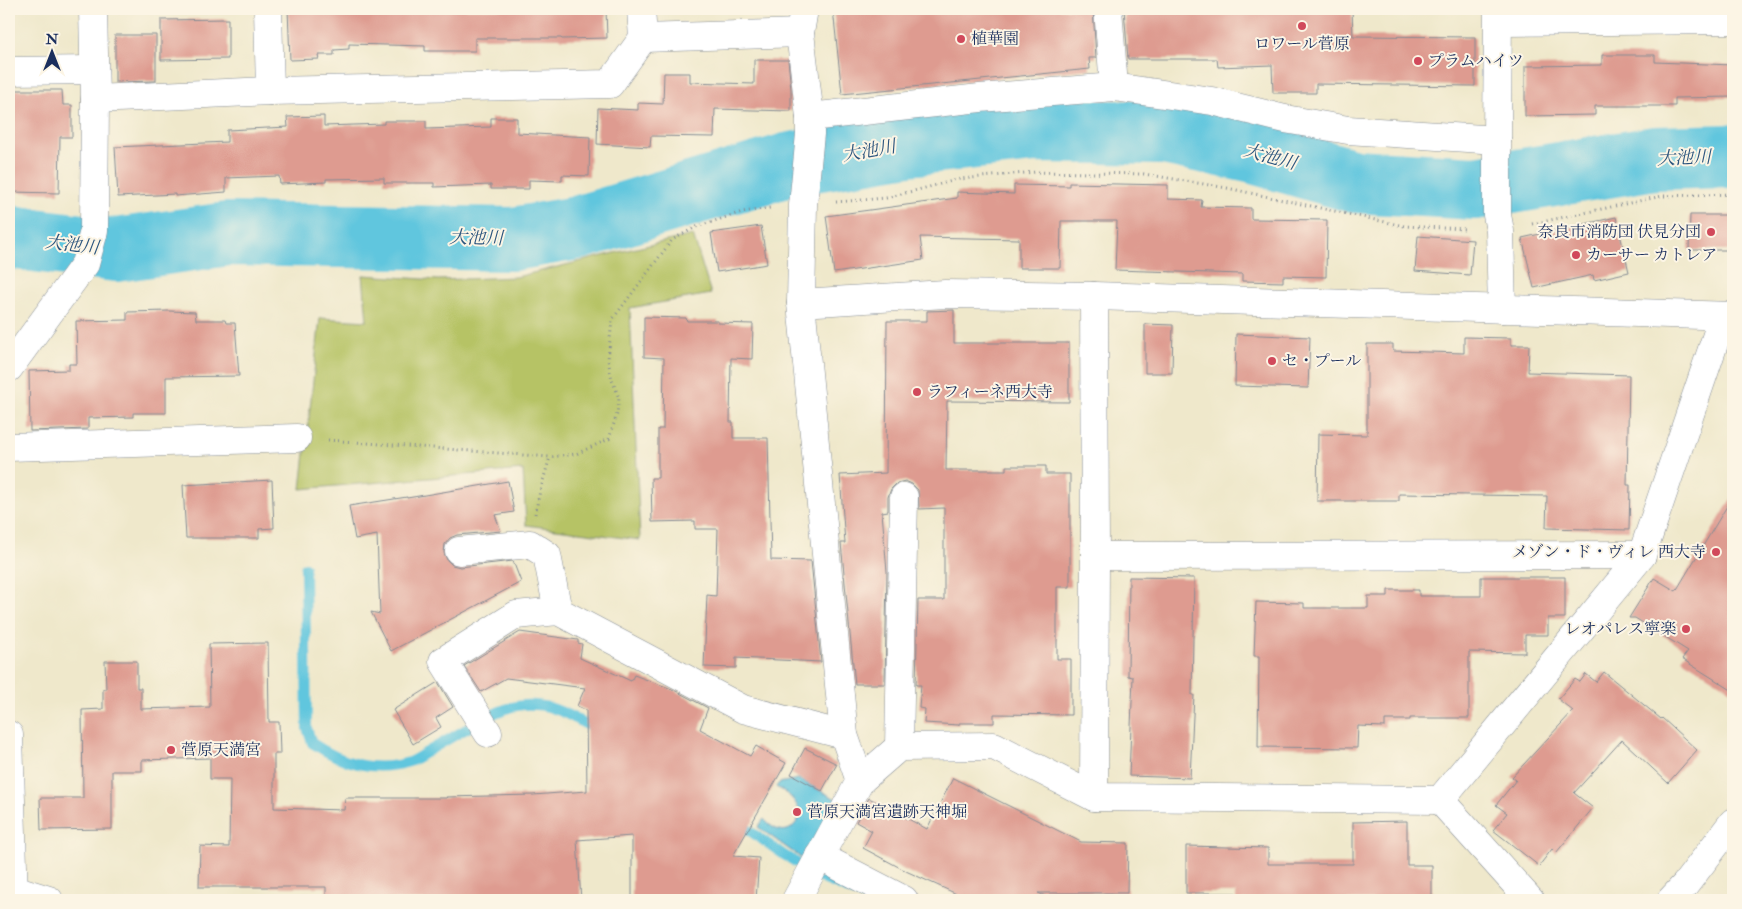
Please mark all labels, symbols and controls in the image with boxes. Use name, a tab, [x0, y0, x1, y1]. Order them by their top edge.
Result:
marker: ロワール菅原	[1296, 20, 1308, 32]
north arrow	[28, 28, 78, 78]
place label: 植華園	[971, 29, 1019, 49]
text: N	[45, 31, 59, 48]
marker: 植華園	[955, 33, 967, 45]
place label: ロワール菅原	[1254, 34, 1350, 54]
place label: プラムハイツ	[1428, 51, 1524, 71]
marker: プラムハイツ	[1412, 55, 1424, 67]
water label: 大池川	[840, 135, 900, 167]
water label: 大池川	[1241, 139, 1301, 176]
water label: 大池川	[1657, 145, 1713, 170]
place label: 奈良市消防団 伏見分団	[1538, 222, 1701, 242]
water label: 大池川	[449, 226, 505, 250]
marker: 奈良市消防団 伏見分団	[1705, 226, 1717, 238]
water label: 大池川	[44, 230, 102, 260]
place label: カーサー カトレア	[1586, 245, 1717, 265]
marker: カーサー カトレア	[1570, 249, 1582, 261]
place label: セ・プール	[1282, 351, 1361, 371]
marker: セ・プール	[1266, 355, 1278, 367]
place label: ラフィーネ西大寺	[927, 382, 1053, 402]
marker: ラフィーネ西大寺	[911, 386, 923, 398]
place label: メゾン・ド・ヴィレ 西大寺	[1512, 542, 1706, 562]
marker: メゾン・ド・ヴィレ 西大寺	[1710, 546, 1722, 558]
place label: レオパレス寧楽	[1565, 619, 1676, 639]
marker: レオパレス寧楽	[1680, 623, 1692, 635]
place label: 菅原天満宮	[181, 740, 261, 760]
marker: 菅原天満宮	[165, 744, 177, 756]
place label: 菅原天満宮遺跡天神堀	[807, 802, 967, 822]
marker: 菅原天満宮遺跡天神堀	[791, 806, 803, 818]

